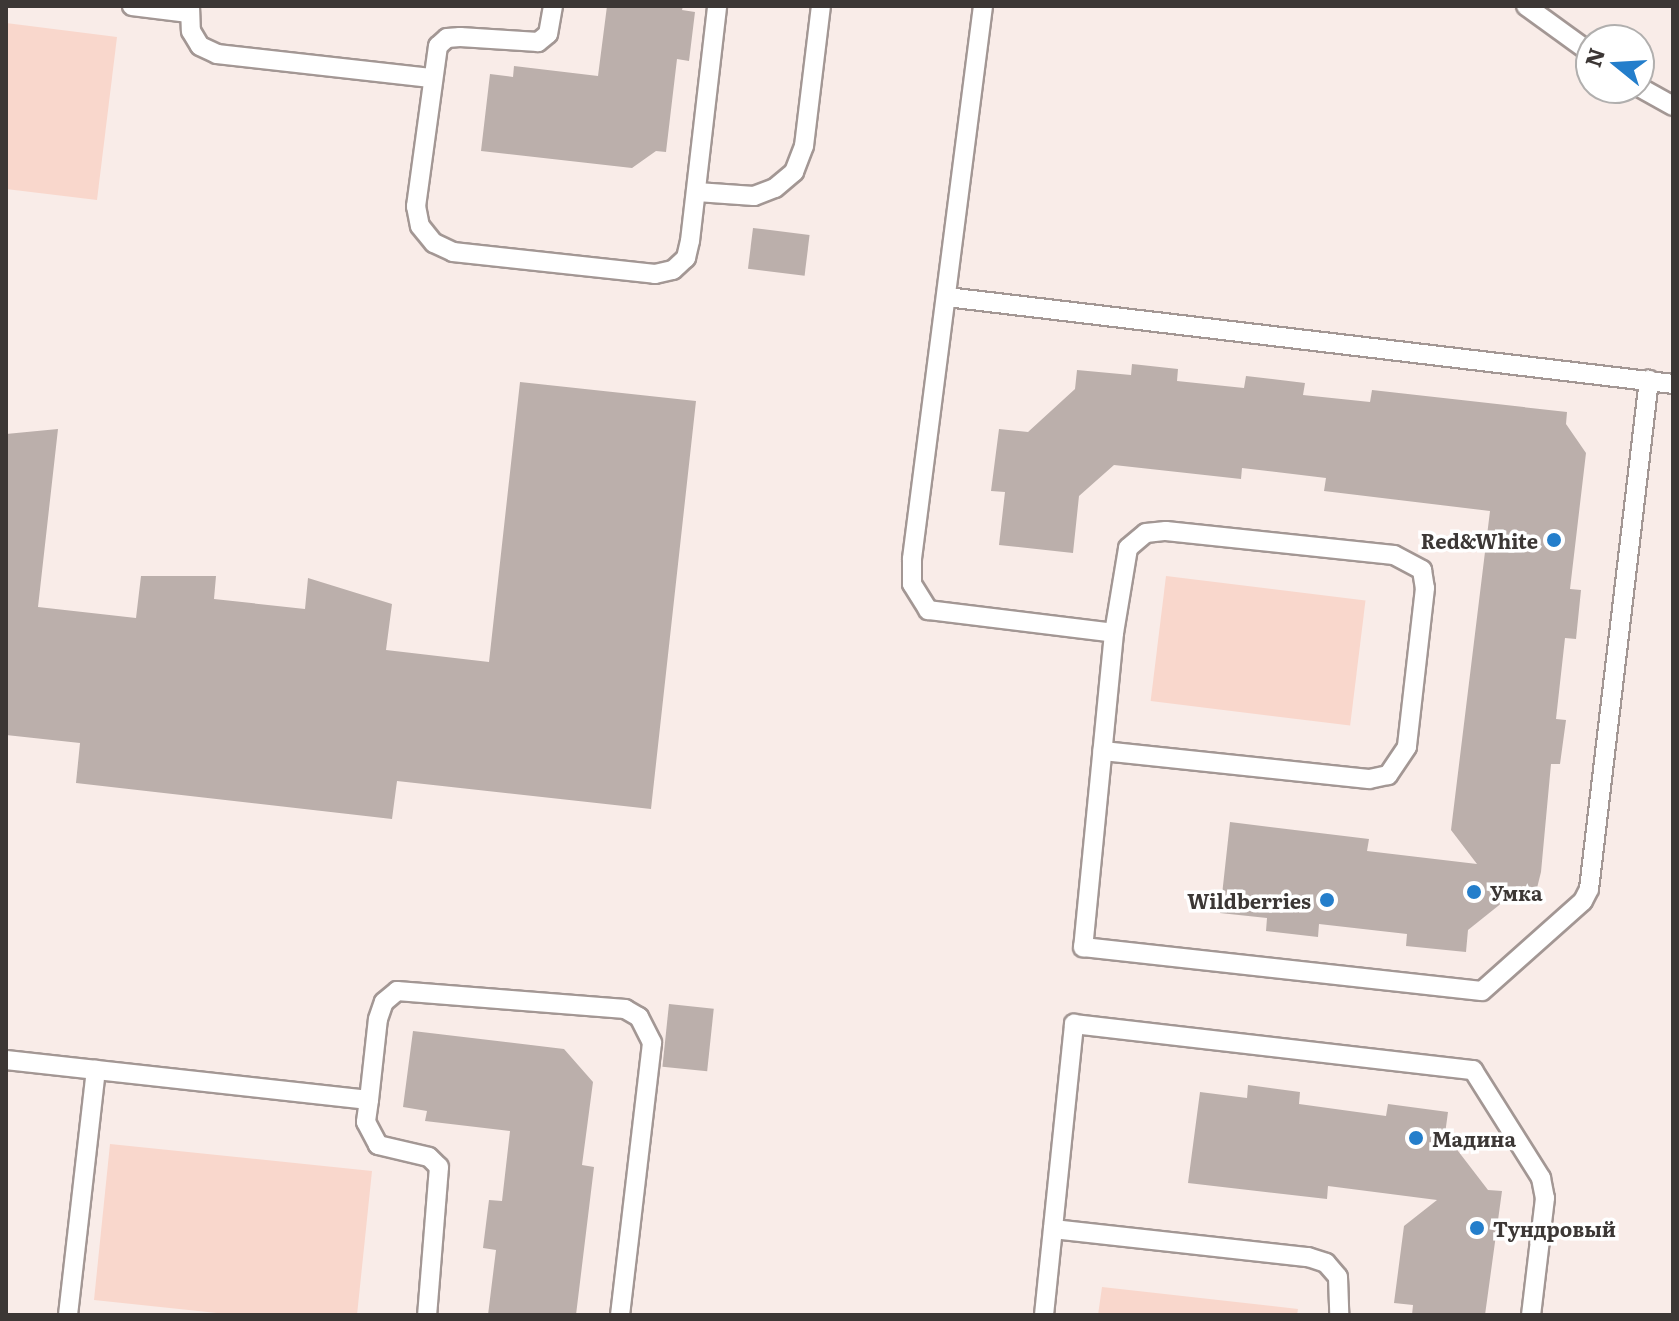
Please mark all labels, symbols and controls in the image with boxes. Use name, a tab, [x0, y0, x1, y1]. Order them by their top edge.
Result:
north arrow	[1575, 24, 1655, 104]
text: N	[1575, 43, 1612, 71]
place label: Red&White	[1421, 528, 1538, 552]
marker: Red&White	[1545, 531, 1563, 549]
place label: Умка	[1490, 880, 1543, 904]
marker: Умка	[1465, 883, 1483, 901]
place label: Wildberries	[1187, 888, 1311, 912]
marker: Wildberries	[1318, 891, 1336, 909]
place label: Мадина	[1432, 1126, 1516, 1150]
marker: Мадина	[1407, 1129, 1425, 1147]
place label: Тундровый	[1493, 1216, 1616, 1240]
marker: Тундровый	[1468, 1219, 1486, 1237]

